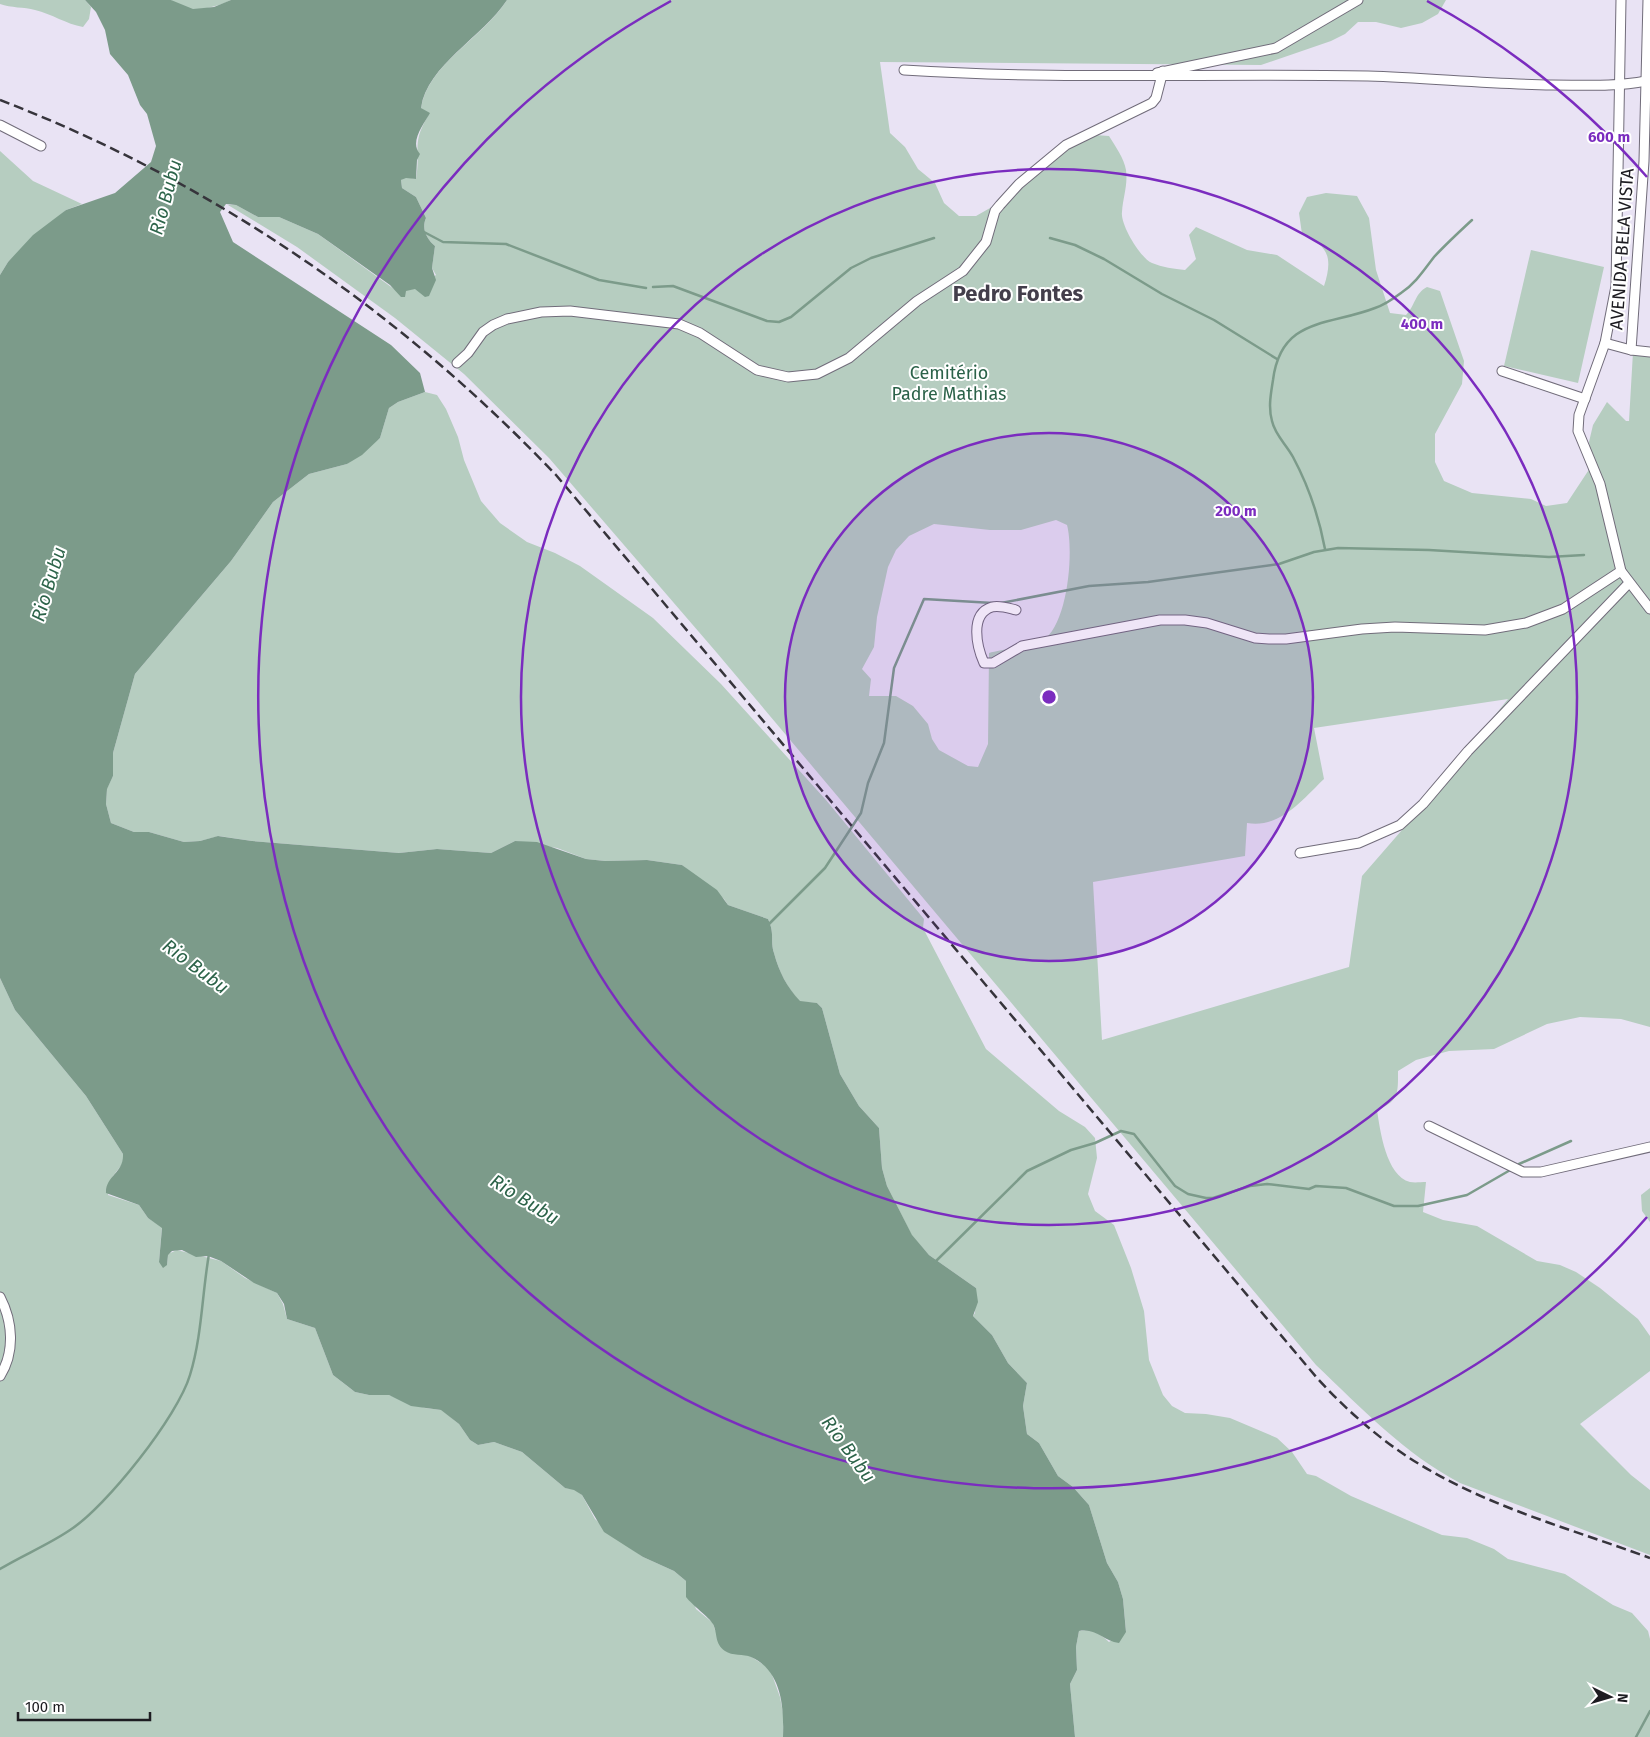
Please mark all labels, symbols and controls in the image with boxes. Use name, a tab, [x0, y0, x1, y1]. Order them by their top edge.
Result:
text: 600 m	[1588, 128, 1630, 146]
water label: Rio Bubu	[144, 157, 187, 237]
street label: AVENIDA BELA VISTA	[1605, 167, 1639, 331]
district label: Pedro Fontes	[953, 280, 1084, 307]
text: 400 m	[1401, 315, 1443, 333]
park label: Cemitério Padre Mathias	[892, 362, 1006, 405]
text: 200 m	[1215, 502, 1257, 520]
water label: Rio Bubu	[26, 544, 71, 624]
centre of rings	[1040, 688, 1058, 706]
water label: Rio Bubu	[158, 934, 233, 999]
water label: Rio Bubu	[486, 1169, 563, 1230]
water label: Rio Bubu	[817, 1411, 881, 1487]
north arrow	[1585, 1672, 1635, 1722]
scale bar	[18, 1690, 150, 1722]
text: N	[1614, 1693, 1631, 1703]
text: 100 m	[25, 1698, 65, 1716]

